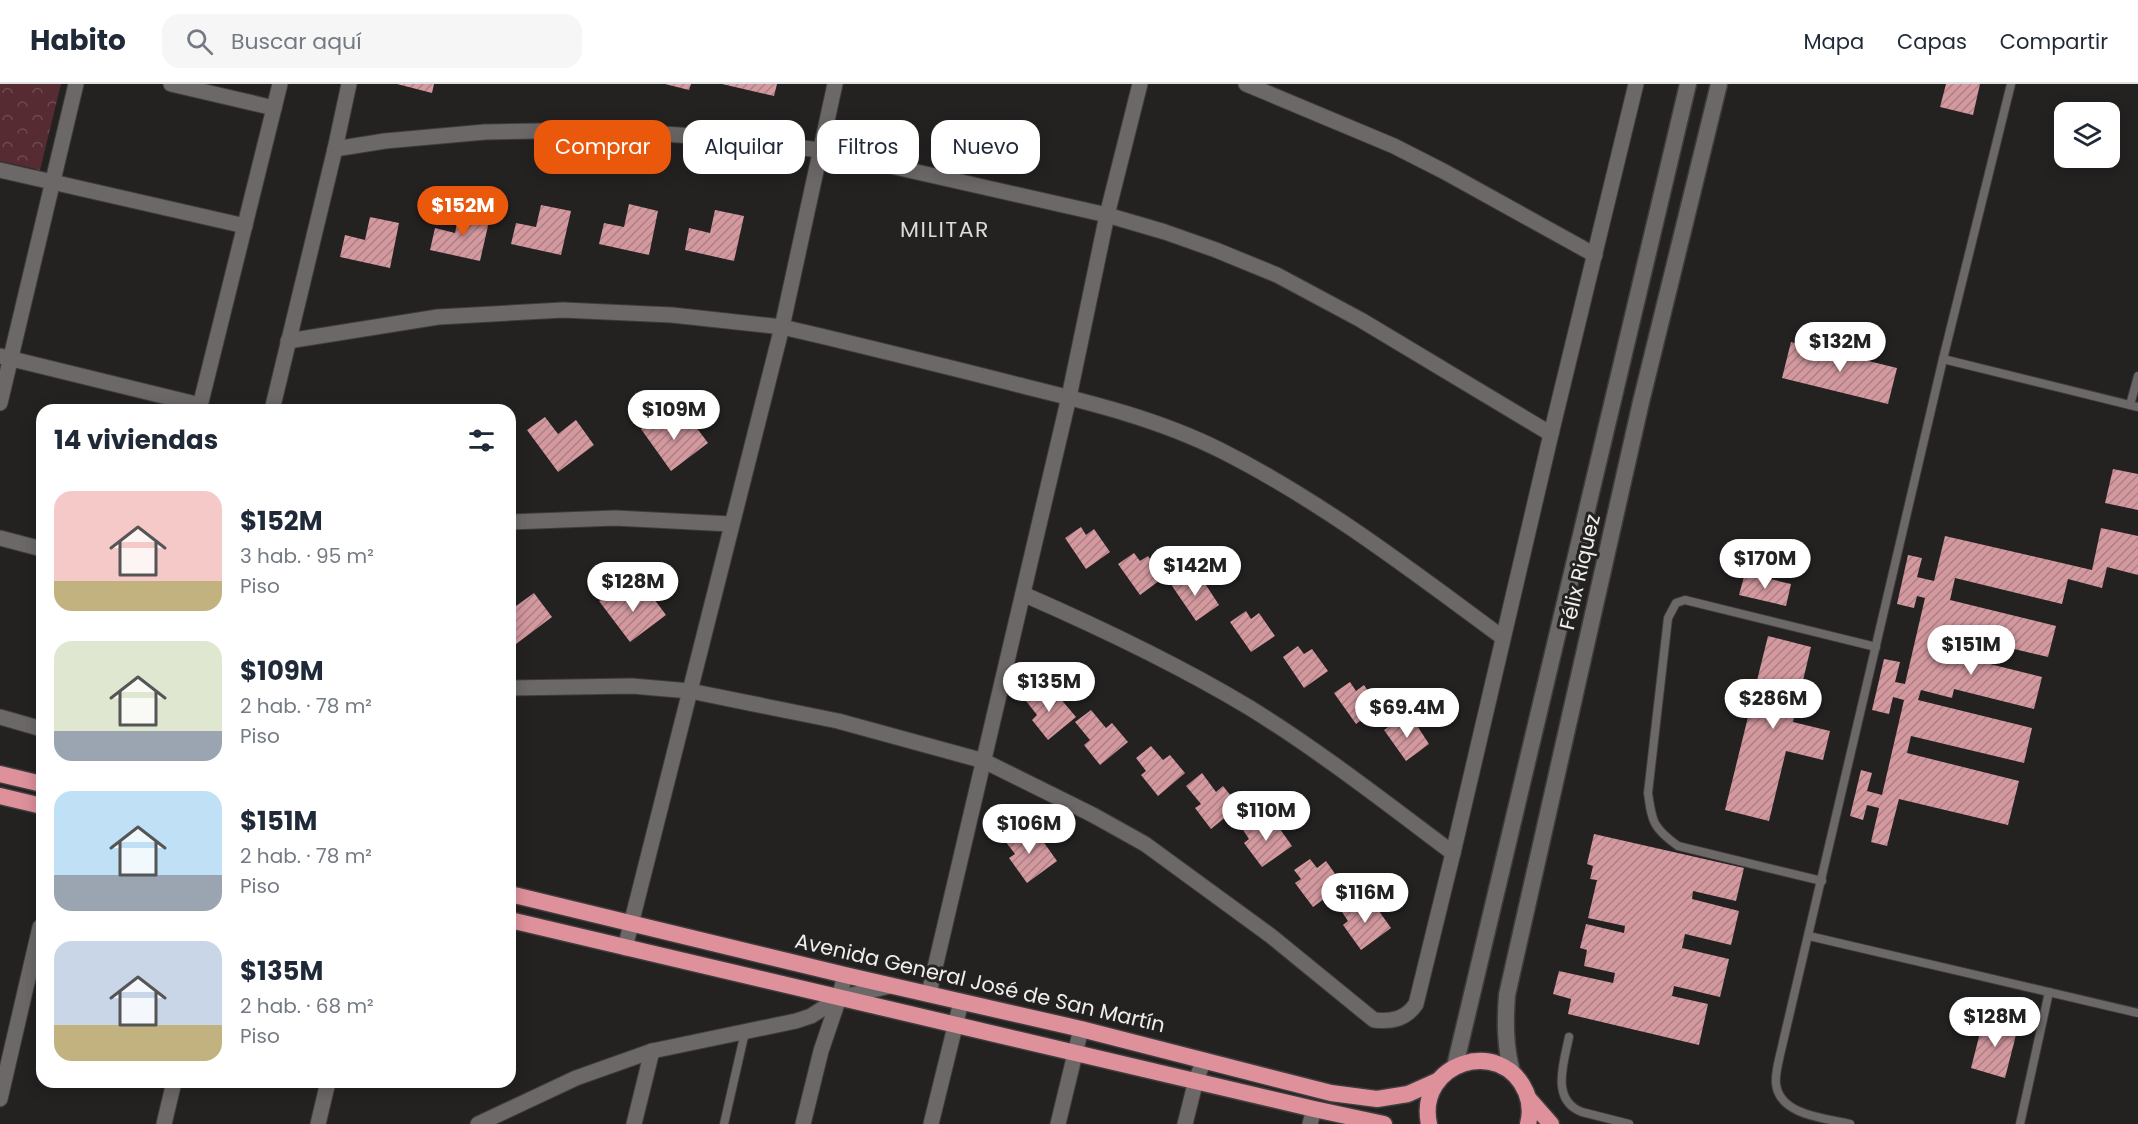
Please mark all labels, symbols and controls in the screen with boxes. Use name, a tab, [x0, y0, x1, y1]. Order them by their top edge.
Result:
search box	[162, 14, 582, 68]
text: Habito	[30, 21, 126, 60]
icon: search	[183, 25, 216, 58]
text: Buscar aquí	[231, 26, 362, 57]
text: Mapa	[1803, 27, 1864, 56]
text: Capas	[1897, 27, 1967, 56]
text: Compartir	[2000, 27, 2108, 56]
map controls	[2054, 102, 2120, 168]
button: layers	[2054, 102, 2120, 168]
chip: Comprar	[534, 120, 671, 174]
chip: Alquilar	[683, 120, 805, 174]
chip: Filtros	[817, 120, 919, 174]
chip: Nuevo	[931, 120, 1040, 174]
pin: $152M	[421, 186, 505, 237]
text: $152M	[431, 191, 495, 219]
district label: MILITAR	[900, 214, 990, 245]
pin: $132M	[1798, 322, 1882, 373]
text: $132M	[1809, 327, 1871, 355]
pin: $109M	[632, 390, 716, 441]
text: $109M	[642, 395, 706, 423]
text: 14 viviendas	[54, 422, 218, 458]
icon: filters	[465, 424, 498, 457]
text: $152M	[240, 503, 323, 539]
street label: Félix Riquez	[1552, 511, 1607, 633]
icon: home	[102, 515, 174, 587]
pin: $170M	[1723, 539, 1807, 590]
text: 3 hab. · 95 m²	[240, 542, 374, 570]
text: $170M	[1734, 544, 1796, 572]
pin: $142M	[1153, 546, 1237, 597]
text: $142M	[1163, 551, 1227, 579]
pin: $128M	[591, 562, 675, 613]
text: $128M	[601, 567, 665, 595]
text: Piso	[240, 572, 280, 600]
pin: $151M	[1929, 625, 2013, 676]
text: $151M	[1941, 630, 2001, 658]
text: $109M	[240, 653, 324, 689]
pin: $135M	[1007, 662, 1091, 713]
icon: home	[102, 665, 174, 737]
text: $135M	[1017, 667, 1081, 695]
pin: $286M	[1731, 679, 1815, 730]
text: $286M	[1739, 684, 1807, 712]
pin: $69.4M	[1358, 688, 1456, 739]
text: 2 hab. · 78 m²	[240, 692, 372, 720]
text: $69.4M	[1369, 693, 1445, 721]
text: Piso	[240, 722, 280, 750]
pin: $110M	[1224, 791, 1308, 842]
text: $110M	[1236, 796, 1296, 824]
text: $151M	[240, 803, 317, 839]
pin: $106M	[987, 804, 1071, 855]
text: $106M	[997, 809, 1061, 837]
icon: home	[102, 815, 174, 887]
text: 2 hab. · 78 m²	[240, 842, 372, 870]
text: Piso	[240, 872, 280, 900]
pin: $116M	[1323, 873, 1407, 924]
text: $116M	[1335, 878, 1395, 906]
street label: Avenida General José de San Martín	[792, 926, 1168, 1039]
text: $135M	[240, 953, 323, 989]
icon: home	[102, 965, 174, 1037]
text: 2 hab. · 68 m²	[240, 992, 374, 1020]
pin: $128M	[1953, 997, 2037, 1048]
text: $128M	[1963, 1002, 2027, 1030]
text: Piso	[240, 1022, 280, 1050]

